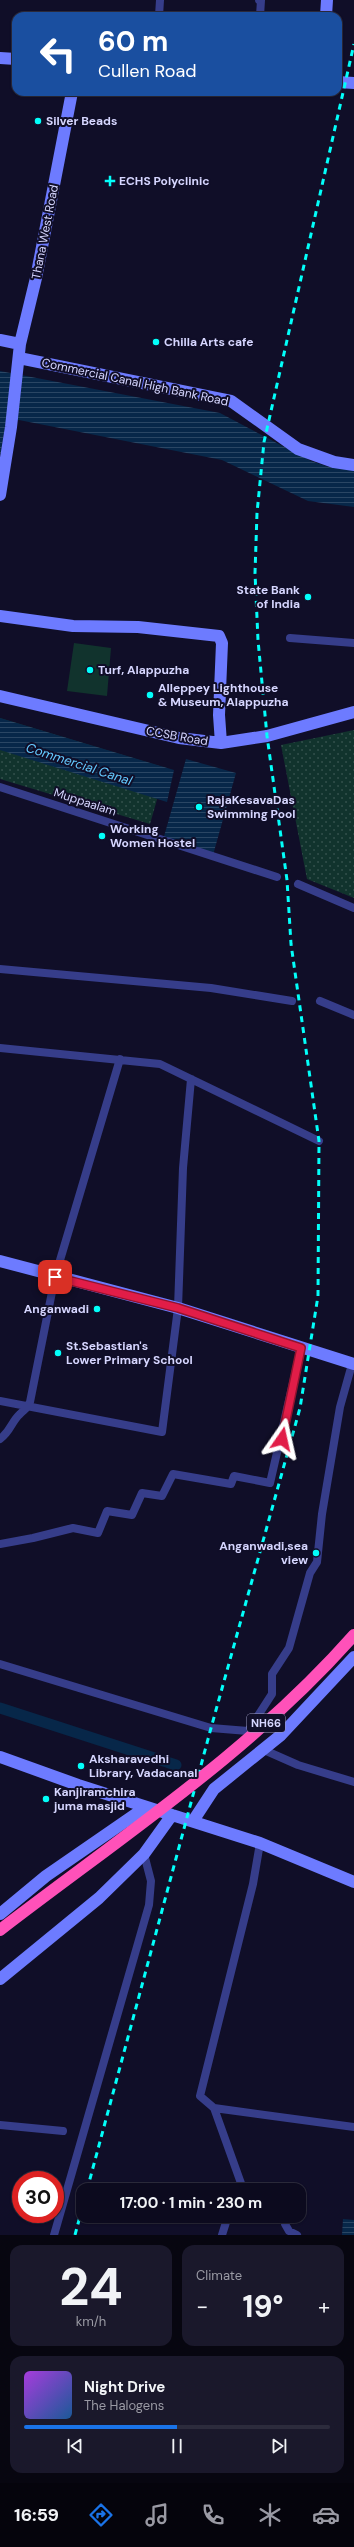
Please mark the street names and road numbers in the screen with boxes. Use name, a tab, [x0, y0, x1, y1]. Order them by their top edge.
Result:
street label: Thana West Road	[28, 183, 62, 281]
street label: Commercial Canal High Bank Road	[40, 354, 230, 410]
street label: CCSB Road	[145, 723, 209, 749]
street label: Muppaalam	[52, 784, 118, 820]
road number: NH66	[247, 1714, 285, 1732]

